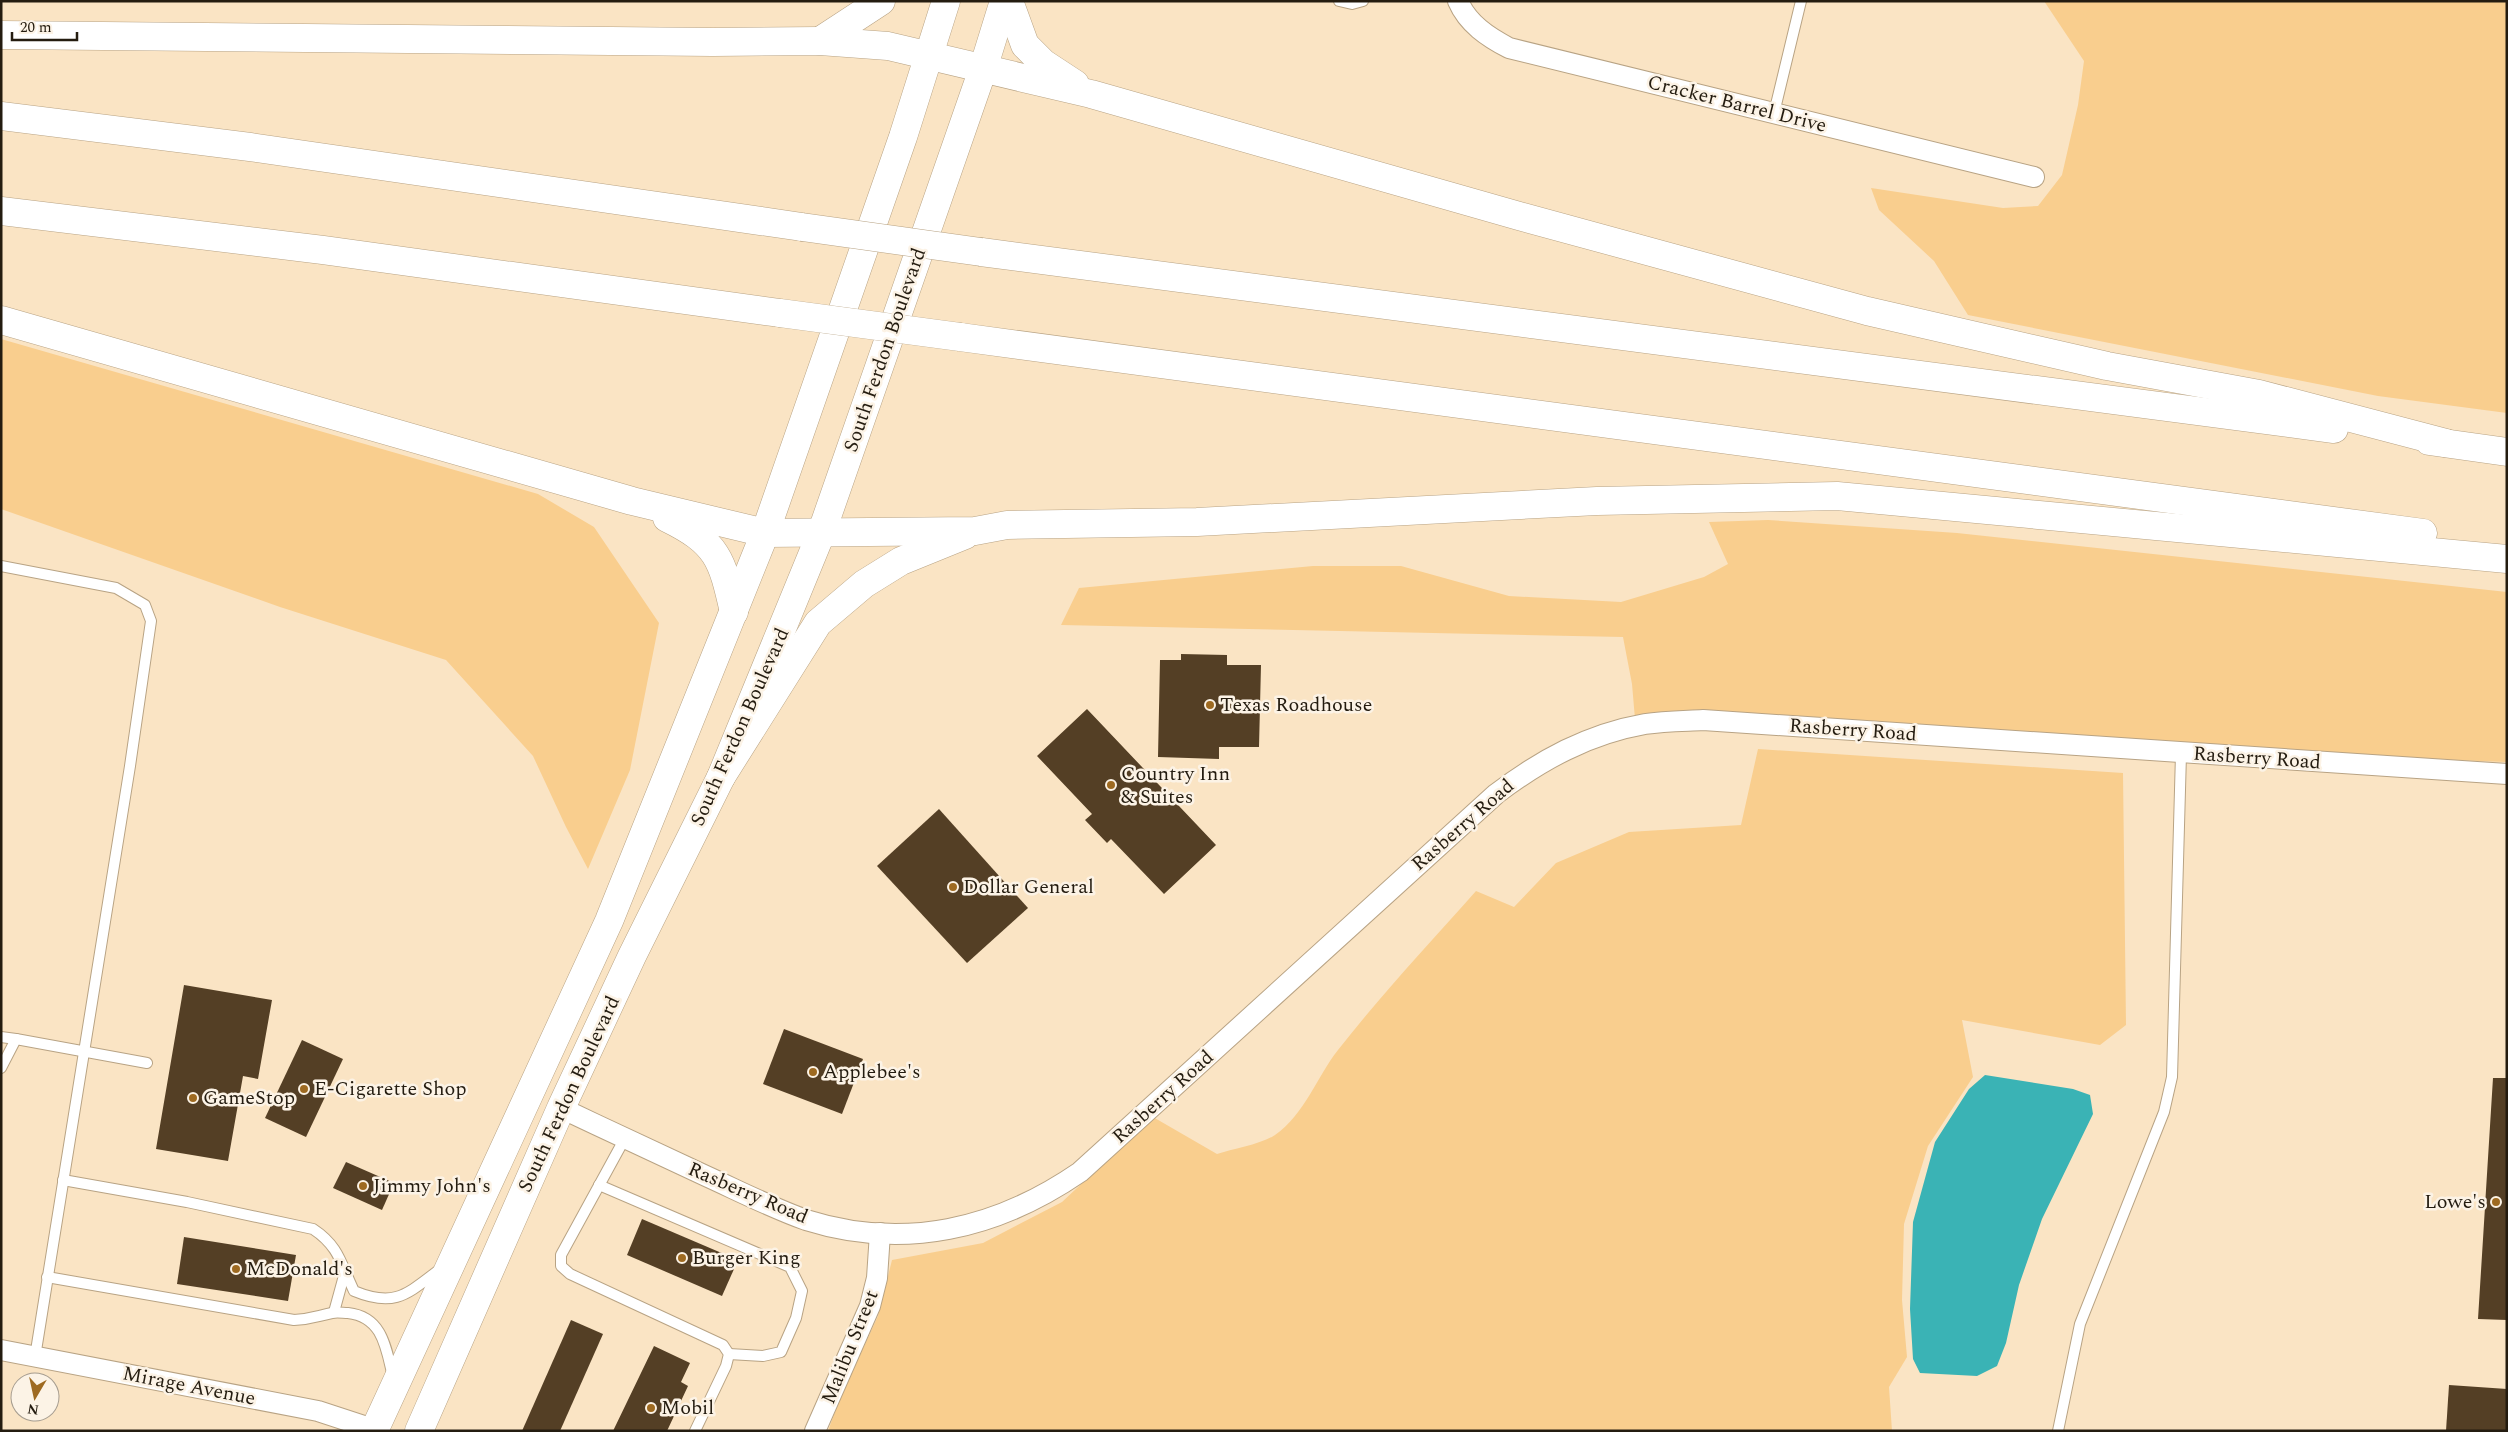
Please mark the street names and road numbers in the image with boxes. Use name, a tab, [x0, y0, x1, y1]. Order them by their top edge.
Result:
street label: Cracker Barrel Drive	[1644, 67, 1830, 141]
street label: South Ferdon Boulevard	[836, 244, 934, 456]
street label: South Ferdon Boulevard	[683, 623, 797, 831]
street label: Rasberry Road	[1788, 711, 1918, 749]
street label: Rasberry Road	[2192, 739, 2322, 777]
street label: Rasberry Road	[1405, 772, 1521, 878]
street label: South Ferdon Boulevard	[510, 991, 628, 1197]
street label: Rasberry Road	[1105, 1043, 1221, 1151]
street label: Rasberry Road	[683, 1154, 813, 1232]
street label: Malibu Street	[813, 1285, 887, 1409]
street label: Mirage Avenue	[120, 1358, 258, 1414]

